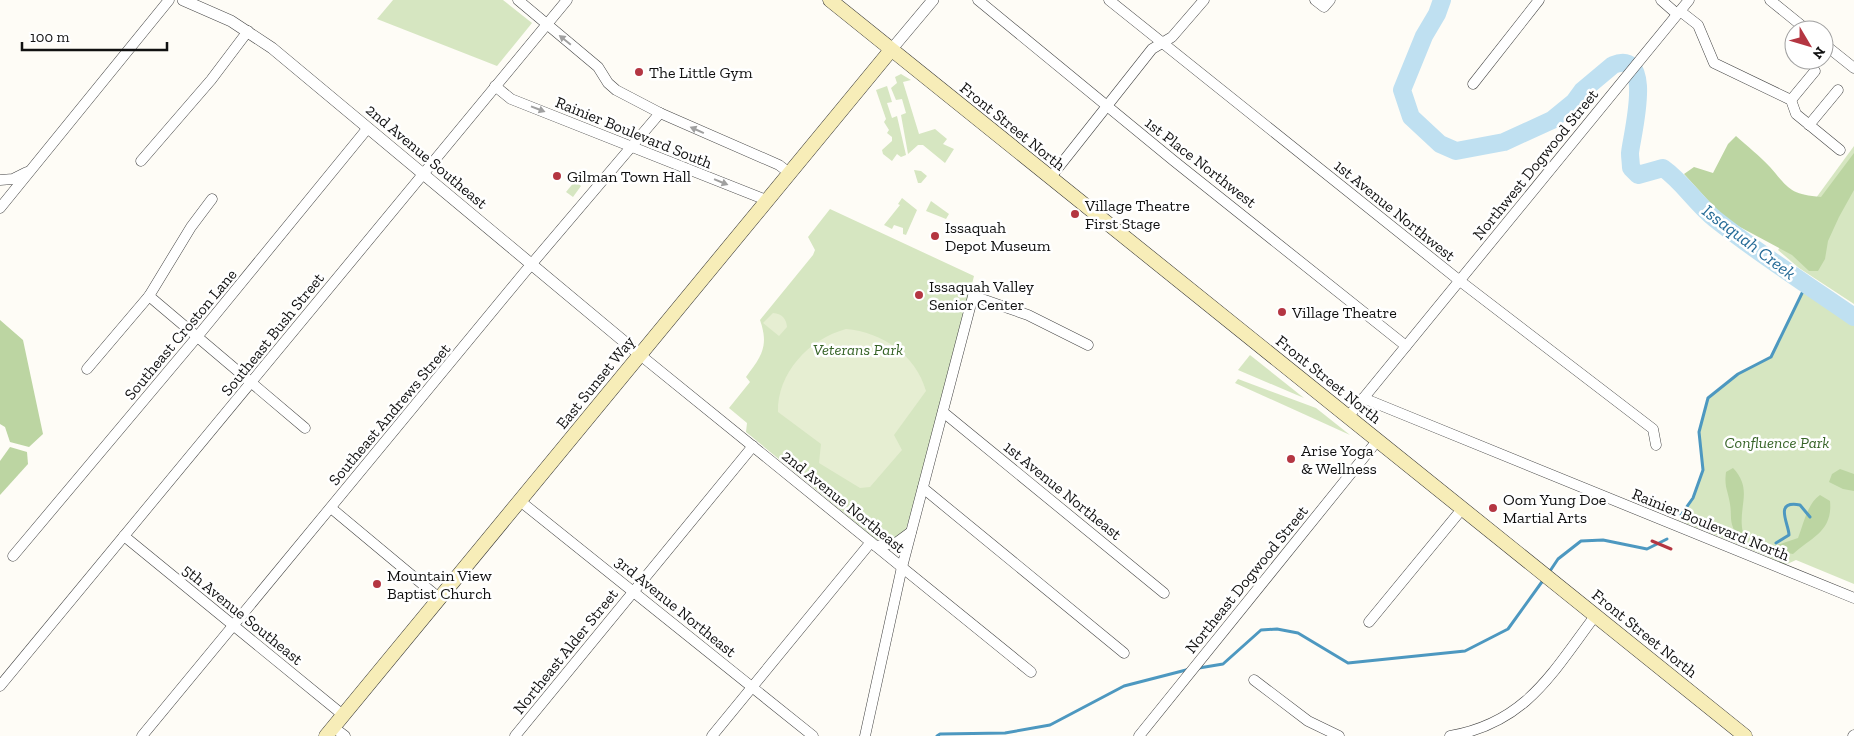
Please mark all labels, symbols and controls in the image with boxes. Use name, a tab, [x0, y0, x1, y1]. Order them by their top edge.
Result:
scale bar	[22, 20, 168, 52]
north arrow	[1784, 20, 1834, 70]
text: 100 m	[30, 28, 69, 46]
one-way arrow	[559, 34, 572, 45]
text: N	[1809, 43, 1829, 62]
place label: The Little Gym	[649, 63, 753, 82]
marker: The Little Gym	[633, 66, 645, 78]
street label: Front Street North	[956, 78, 1069, 175]
street label: Northwest Dogwood Street	[1469, 85, 1602, 244]
street label: Rainier Boulevard South	[553, 92, 715, 173]
street label: 2nd Avenue Southeast	[362, 100, 491, 213]
one-way arrow	[530, 106, 545, 113]
street label: 1st Place Northwest	[1141, 113, 1260, 212]
one-way arrow	[690, 125, 704, 133]
street label: 1st Avenue Northwest	[1330, 156, 1459, 265]
place label: Gilman Town Hall	[567, 167, 691, 186]
marker: Gilman Town Hall	[551, 170, 563, 182]
one-way arrow	[714, 179, 728, 187]
place label: Village Theatre First Stage	[1084, 196, 1190, 233]
water label: Issaquah Creek	[1698, 200, 1800, 284]
marker: Village Theatre First Stage	[1069, 208, 1081, 220]
place label: Issaquah Depot Museum	[945, 218, 1051, 255]
marker: Issaquah Depot Museum	[929, 230, 941, 242]
street label: Southeast Croston Lane	[120, 265, 241, 404]
street label: Southeast Bush Street	[217, 269, 328, 400]
place label: Issaquah Valley Senior Center	[929, 277, 1035, 314]
marker: Issaquah Valley Senior Center	[913, 289, 925, 301]
place label: Village Theatre	[1291, 303, 1397, 322]
marker: Village Theatre	[1276, 306, 1288, 318]
street label: East Sunset Way	[552, 331, 639, 432]
street label: Front Street North	[1272, 331, 1385, 428]
street label: Southeast Andrews Street	[324, 340, 454, 489]
park label: Veterans Park	[813, 340, 903, 359]
park label: Confluence Park	[1725, 433, 1829, 452]
street label: 1st Avenue Northeast	[1000, 437, 1125, 544]
place label: Arise Yoga & Wellness	[1301, 441, 1377, 478]
street label: 2nd Avenue Northeast	[778, 446, 909, 557]
marker: Arise Yoga & Wellness	[1285, 453, 1297, 465]
street label: Rainier Boulevard North	[1629, 484, 1792, 565]
place label: Oom Yung Doe Martial Arts	[1503, 490, 1606, 527]
street label: Northeast Dogwood Street	[1181, 502, 1312, 657]
marker: Oom Yung Doe Martial Arts	[1487, 502, 1499, 514]
street label: 3rd Avenue Northeast	[611, 552, 740, 661]
street label: 5th Avenue Southeast	[179, 560, 307, 669]
place label: Mountain View Baptist Church	[387, 566, 492, 603]
marker: Mountain View Baptist Church	[371, 578, 383, 590]
street label: Northeast Alder Street	[509, 585, 622, 718]
street label: Front Street North	[1588, 585, 1701, 682]

